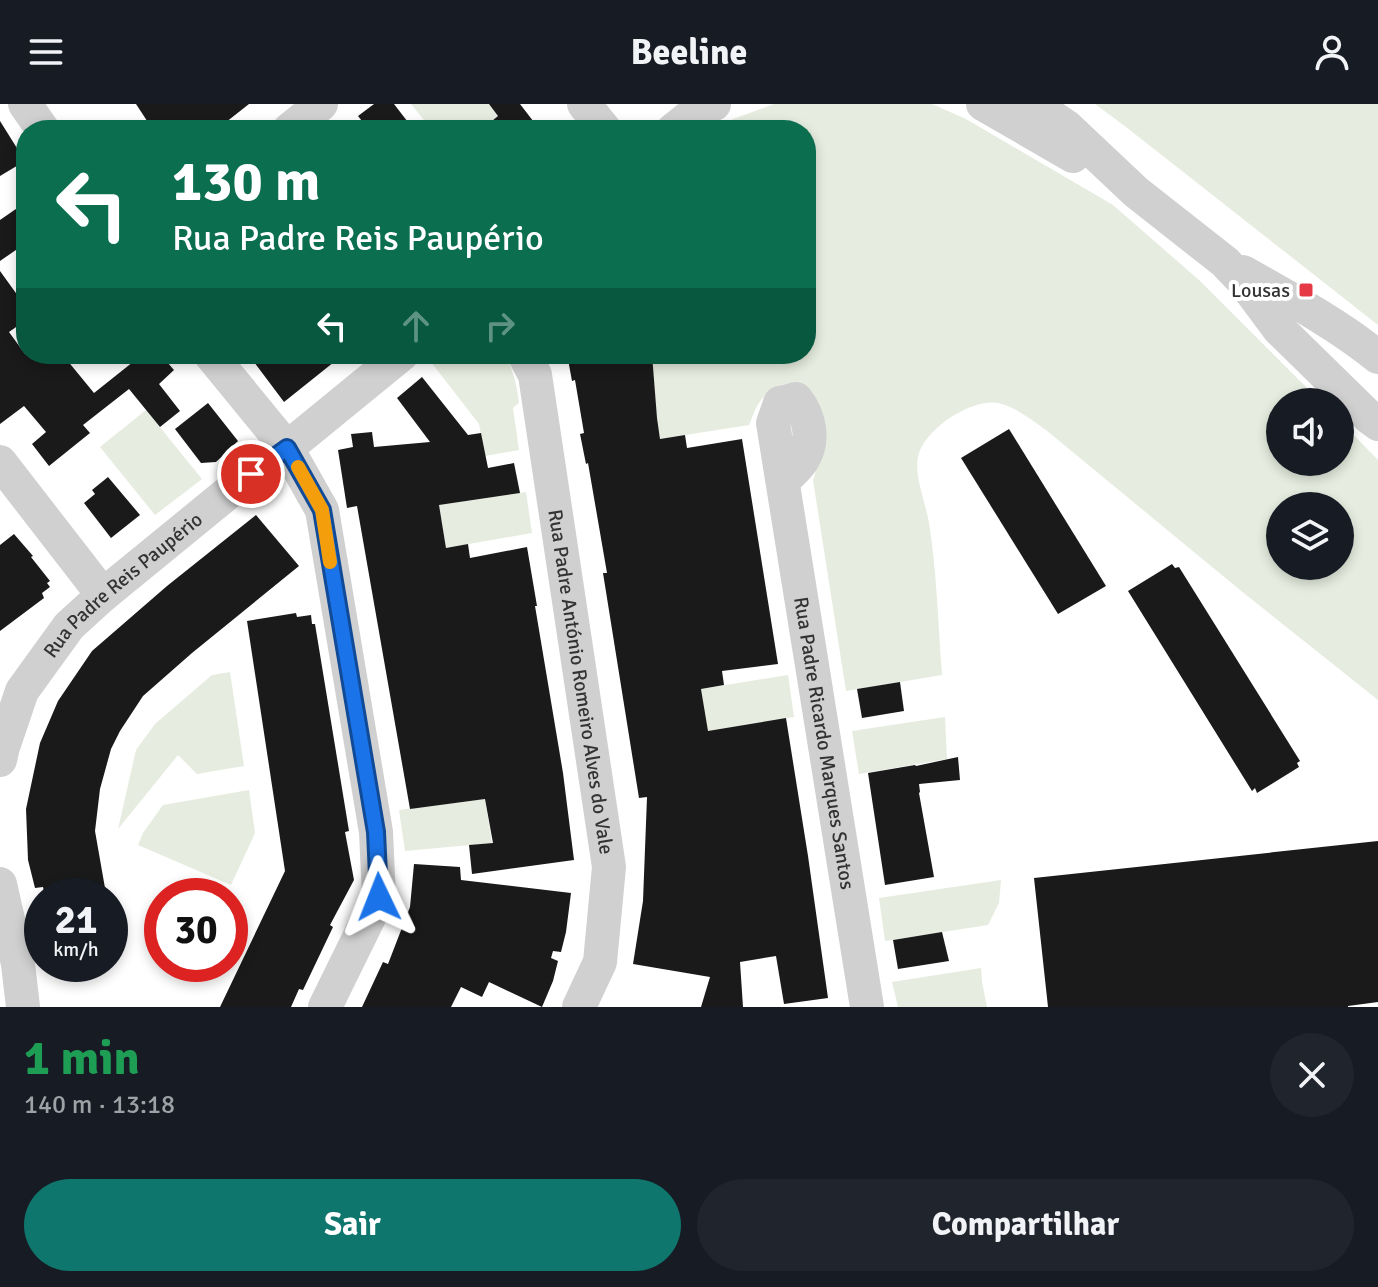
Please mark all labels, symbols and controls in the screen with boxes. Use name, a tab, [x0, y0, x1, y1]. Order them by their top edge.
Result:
icon: menu	[24, 30, 68, 74]
text: Beeline	[631, 30, 747, 75]
icon: person	[1310, 30, 1354, 74]
text: 130 m	[172, 147, 320, 216]
icon: left	[40, 152, 144, 256]
text: Rua Padre Reis Paupério	[172, 216, 544, 261]
place label: Lousas	[1231, 278, 1290, 303]
marker: Lousas	[1297, 281, 1315, 299]
icon: left	[310, 304, 354, 348]
icon: ahead	[394, 304, 438, 348]
icon: right	[478, 304, 522, 348]
map controls	[1266, 388, 1354, 580]
button: sound	[1266, 388, 1354, 476]
pin	[217, 440, 285, 508]
icon: arrive	[229, 452, 273, 496]
button: layers	[1266, 492, 1354, 580]
street label: Rua Padre Reis Paupério	[38, 507, 208, 663]
street label: Rua Padre António Romeiro Alves do Vale	[542, 508, 619, 856]
street label: Rua Padre Ricardo Marques Santos	[788, 595, 860, 891]
position arrow	[337, 855, 421, 939]
speed limit sign: 30	[144, 878, 248, 982]
text: 21	[54, 895, 98, 945]
text: km/h	[53, 937, 99, 962]
text: 1 min	[24, 1029, 140, 1088]
button: close	[1270, 1033, 1354, 1117]
text: 140 m · 13:18	[24, 1089, 175, 1121]
button: Sair	[24, 1179, 681, 1271]
button: Compartilhar	[697, 1179, 1354, 1271]

